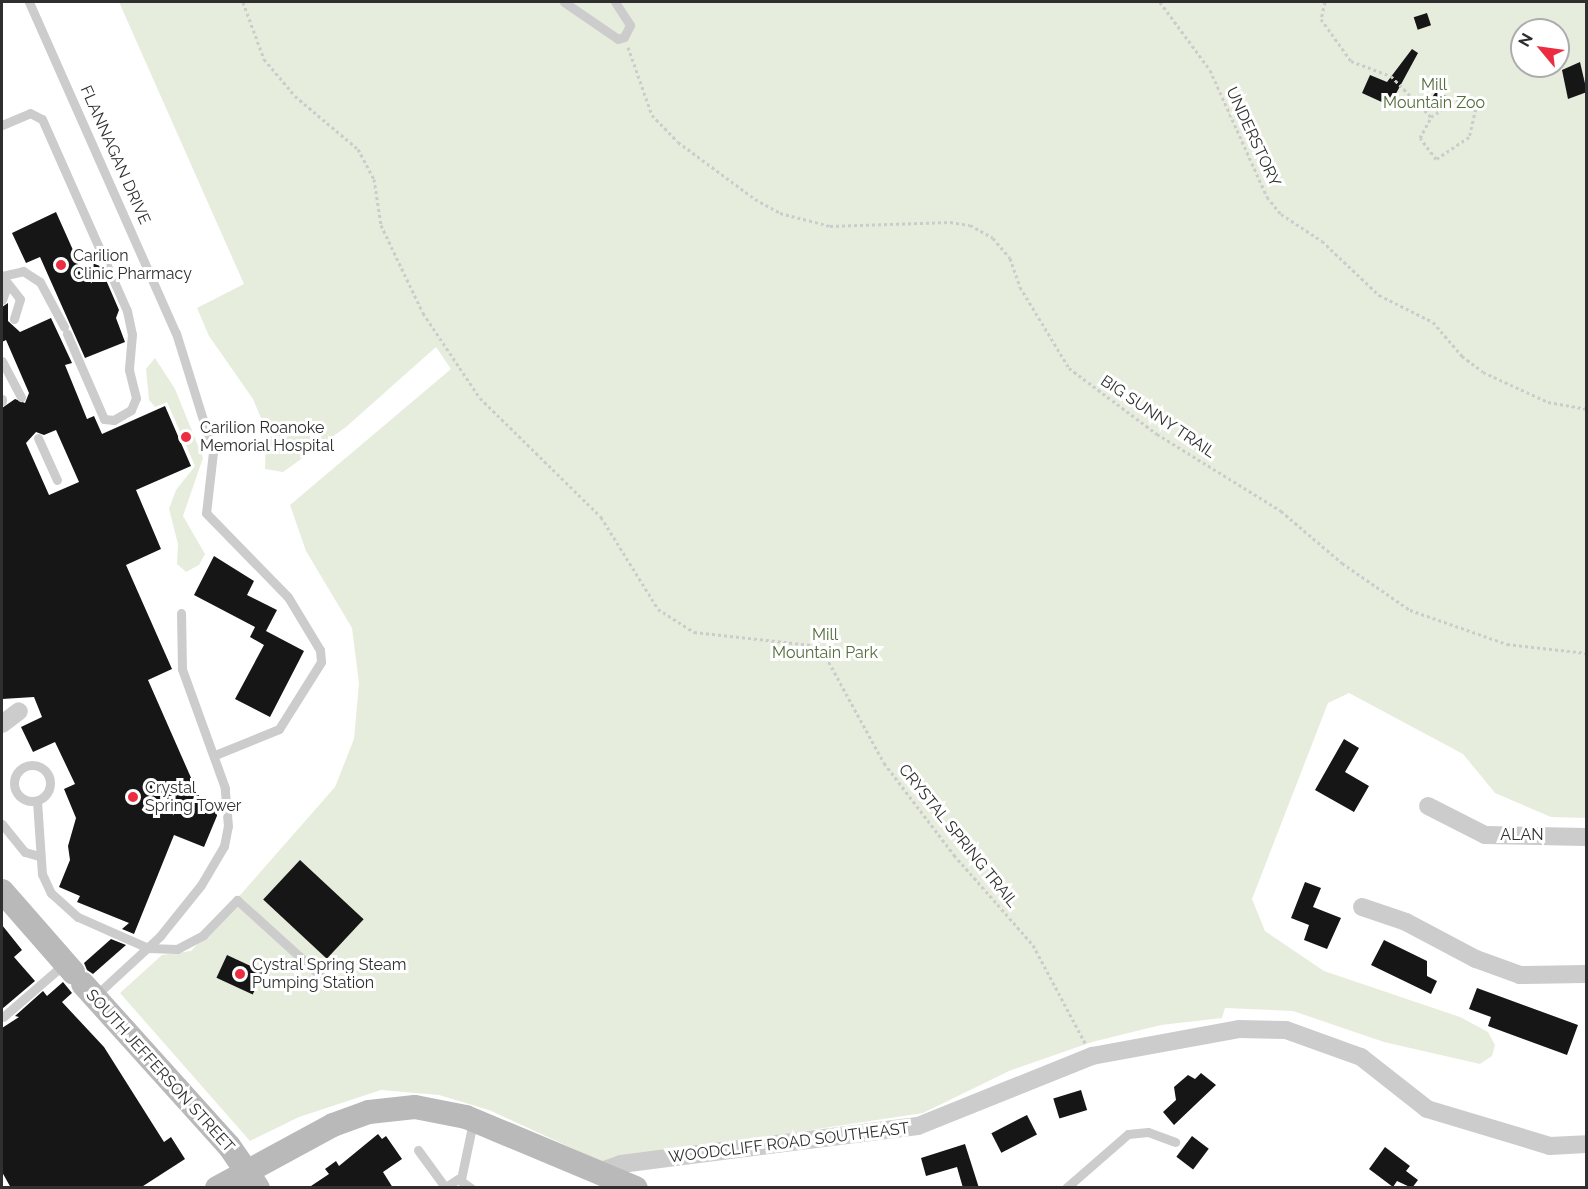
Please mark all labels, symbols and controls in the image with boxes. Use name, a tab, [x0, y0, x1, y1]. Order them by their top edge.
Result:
north arrow	[1510, 18, 1570, 78]
text: N	[1514, 30, 1537, 50]
park label: Mill Mountain Zoo	[1383, 75, 1485, 113]
street label: FLANNAGAN DRIVE	[76, 83, 154, 227]
street label: UNDERSTORY	[1222, 84, 1284, 190]
place label: Carilion Clinic Pharmacy	[73, 246, 192, 284]
marker: Carilion Clinic Pharmacy	[54, 258, 68, 272]
street label: BIG SUNNY TRAIL	[1096, 371, 1220, 463]
place label: Carilion Roanoke Memorial Hospital	[200, 418, 334, 456]
marker: Carilion Roanoke Memorial Hospital	[177, 428, 195, 446]
park label: Mill Mountain Park	[772, 625, 878, 663]
street label: CRYSTAL SPRING TRAIL	[894, 760, 1022, 912]
place label: Crystal Spring Tower	[145, 778, 242, 816]
marker: Crystal Spring Tower	[126, 790, 140, 804]
street label: ALAN	[1500, 825, 1544, 845]
place label: Cystral Spring Steam Pumping Station	[252, 955, 407, 993]
marker: Cystral Spring Steam Pumping Station	[233, 967, 247, 981]
street label: SOUTH JEFFERSON STREET	[82, 985, 238, 1157]
street label: WOODCLIFF ROAD SOUTHEAST	[667, 1119, 911, 1167]

